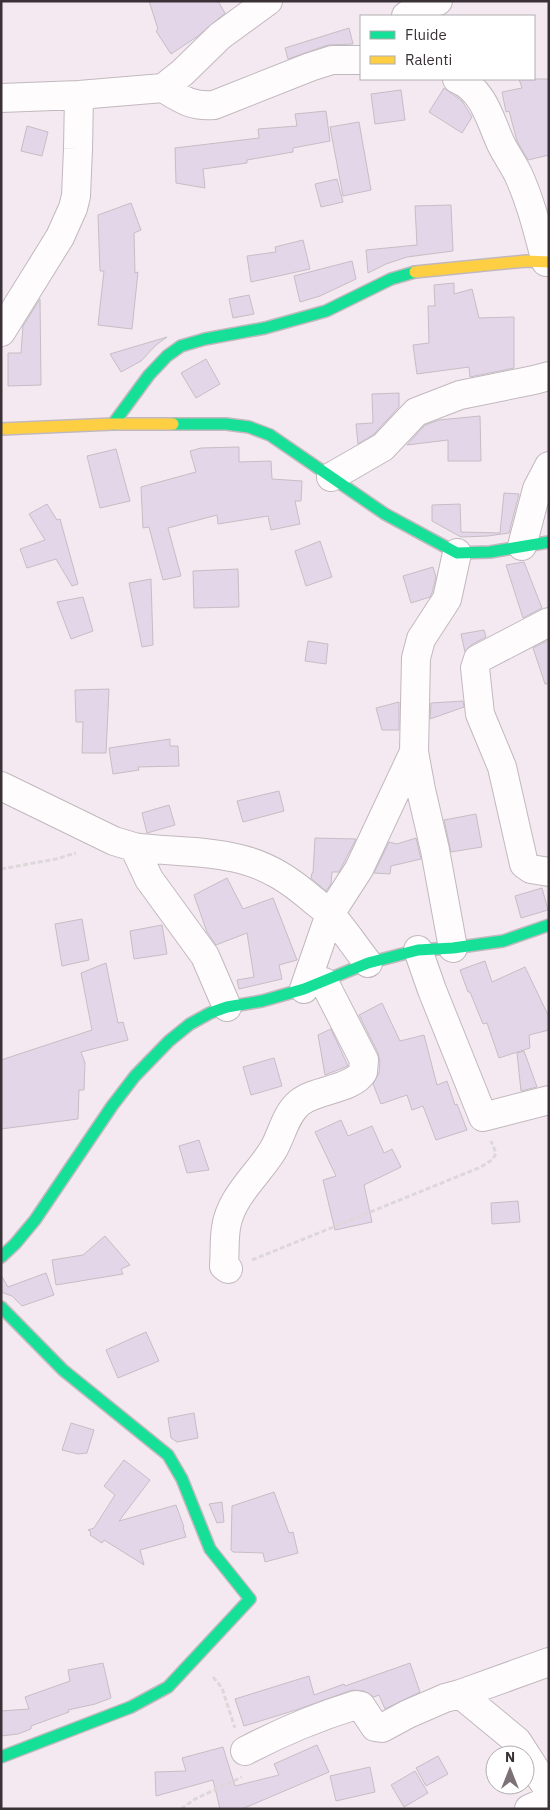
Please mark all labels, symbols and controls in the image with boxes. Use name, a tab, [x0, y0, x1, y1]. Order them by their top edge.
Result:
legend	[360, 15, 535, 80]
text: Fluide	[405, 25, 447, 44]
text: Ralenti	[405, 50, 452, 69]
north arrow	[485, 1745, 535, 1795]
text: N	[505, 1748, 515, 1766]

